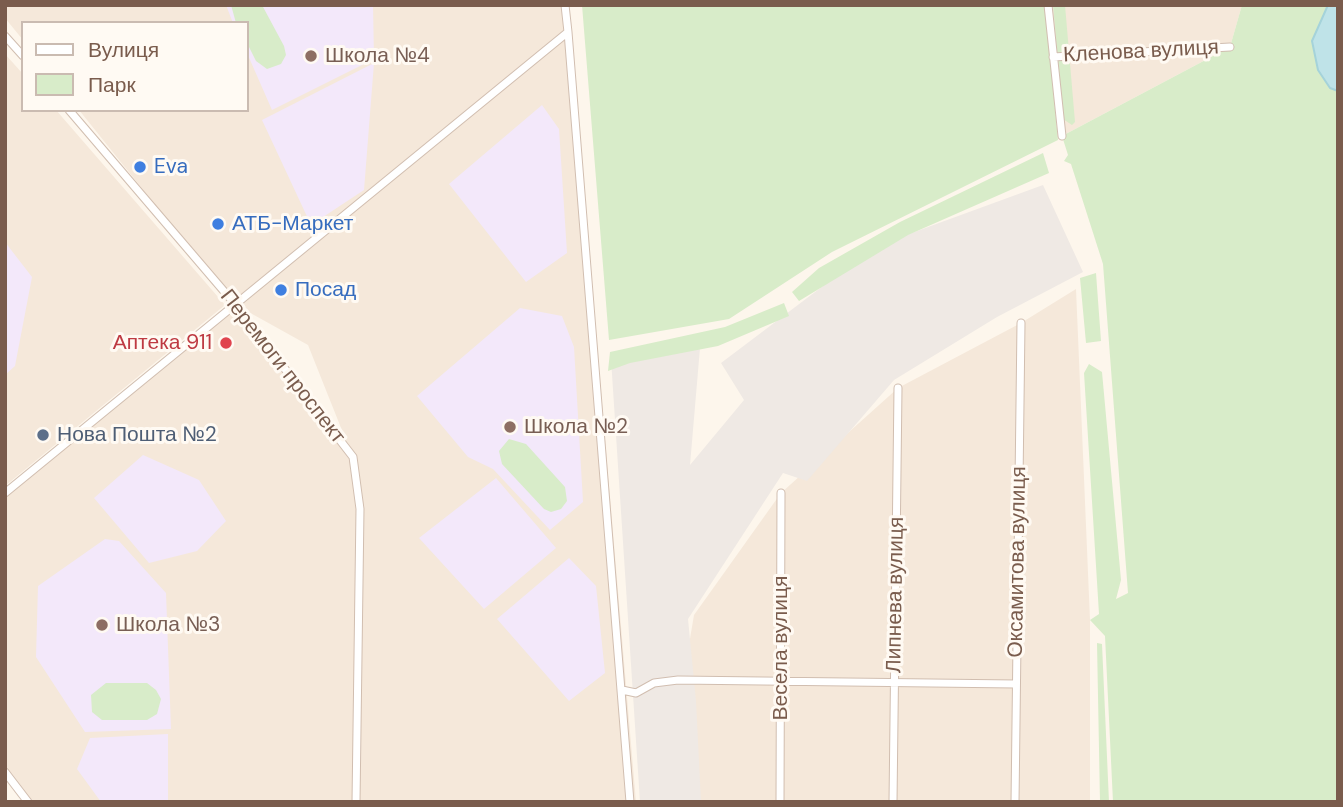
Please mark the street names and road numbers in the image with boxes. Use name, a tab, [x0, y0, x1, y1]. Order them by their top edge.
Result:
street label: Кленова вулиця	[1063, 35, 1219, 69]
street label: Перемоги проспект	[214, 285, 350, 449]
street label: Оксамитова вулиця	[1004, 466, 1032, 658]
street label: Липнева вулиця	[882, 517, 910, 673]
street label: Весела вулиця	[768, 576, 794, 720]

